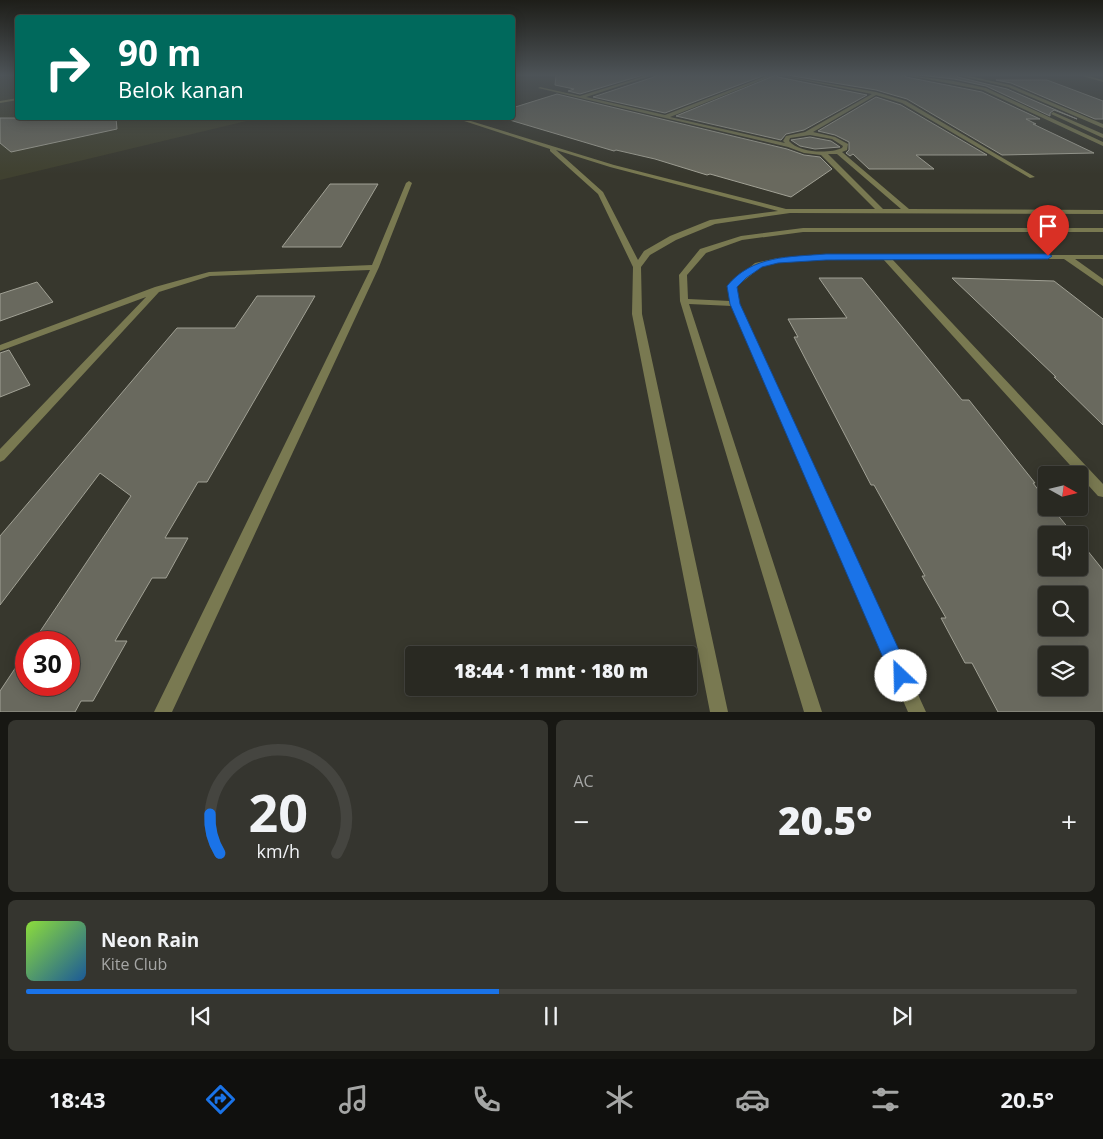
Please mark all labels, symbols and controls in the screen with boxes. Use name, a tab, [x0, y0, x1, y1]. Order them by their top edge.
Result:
text: 90 m	[118, 29, 201, 76]
icon: right	[35, 35, 100, 100]
text: Belok kanan	[118, 74, 244, 104]
pin	[1027, 205, 1069, 256]
icon: arrive	[1034, 212, 1062, 240]
north arrow	[1038, 466, 1088, 516]
map controls	[1038, 466, 1088, 696]
button: sound	[1038, 526, 1088, 576]
button: search	[1038, 586, 1088, 636]
speed limit sign: 30	[15, 631, 80, 696]
button: layers	[1038, 646, 1088, 696]
position arrow	[874, 649, 926, 701]
text: 18:44 · 1 mnt · 180 m	[454, 658, 648, 684]
text: AC	[574, 770, 594, 792]
text: 20	[248, 776, 307, 847]
text: 20.5°	[778, 794, 872, 846]
text: −	[574, 802, 590, 840]
text: +	[1061, 802, 1077, 840]
text: km/h	[256, 839, 299, 863]
text: Neon Rain	[101, 927, 199, 953]
text: Kite Club	[101, 953, 167, 975]
icon: previous	[187, 1002, 215, 1030]
icon: pause	[537, 1002, 565, 1030]
icon: next	[888, 1002, 916, 1030]
icon: directions	[203, 1082, 238, 1117]
icon: music	[336, 1082, 371, 1117]
icon: phone	[469, 1082, 504, 1117]
icon: climate	[602, 1082, 637, 1117]
icon: car	[735, 1082, 770, 1117]
icon: filters	[868, 1082, 903, 1117]
text: 18:43	[49, 1084, 106, 1114]
text: 20.5°	[1001, 1084, 1054, 1114]

